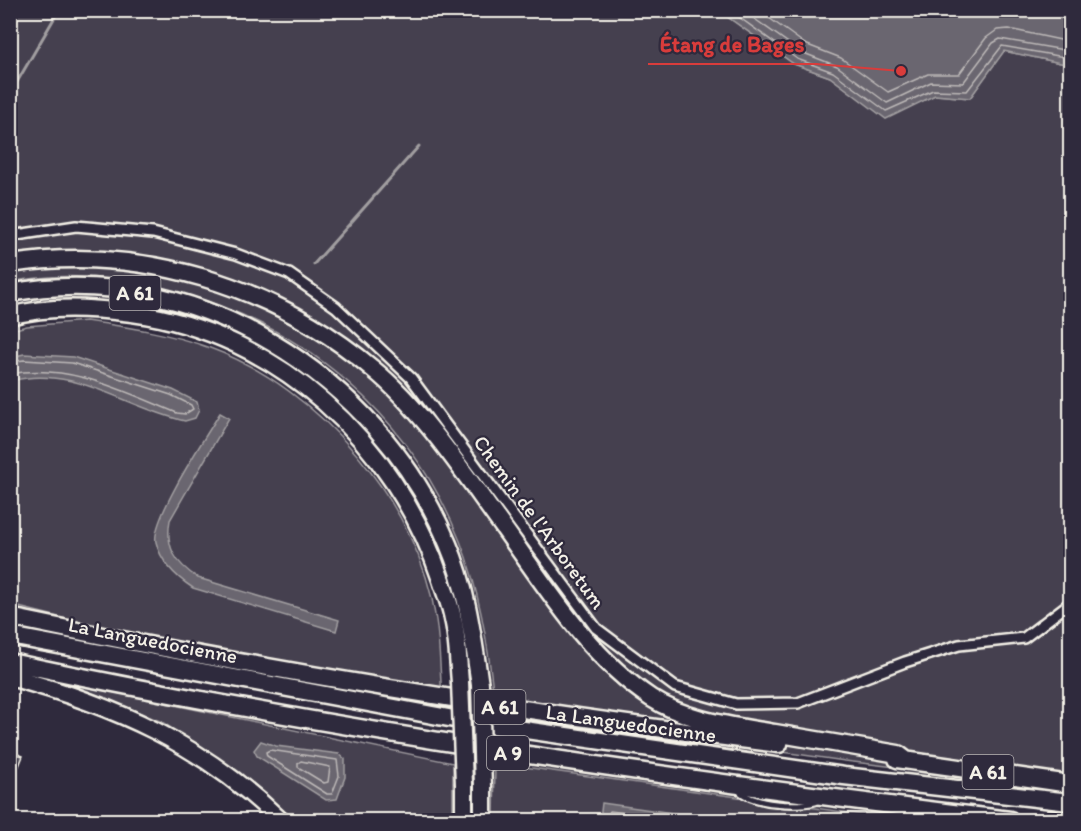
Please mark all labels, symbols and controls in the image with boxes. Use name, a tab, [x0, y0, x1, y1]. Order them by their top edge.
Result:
callout: Étang de Bages	[648, 24, 816, 64]
text: Étang de Bages	[660, 31, 804, 58]
road number: A 61	[110, 276, 160, 310]
street label: Chemin de l'Arboretum	[469, 430, 612, 614]
street label: La Languedocienne	[66, 611, 240, 669]
road number: A 61	[474, 690, 526, 724]
street label: La Languedocienne	[544, 699, 718, 747]
road number: A 9	[487, 736, 529, 770]
road number: A 61	[962, 755, 1014, 789]

